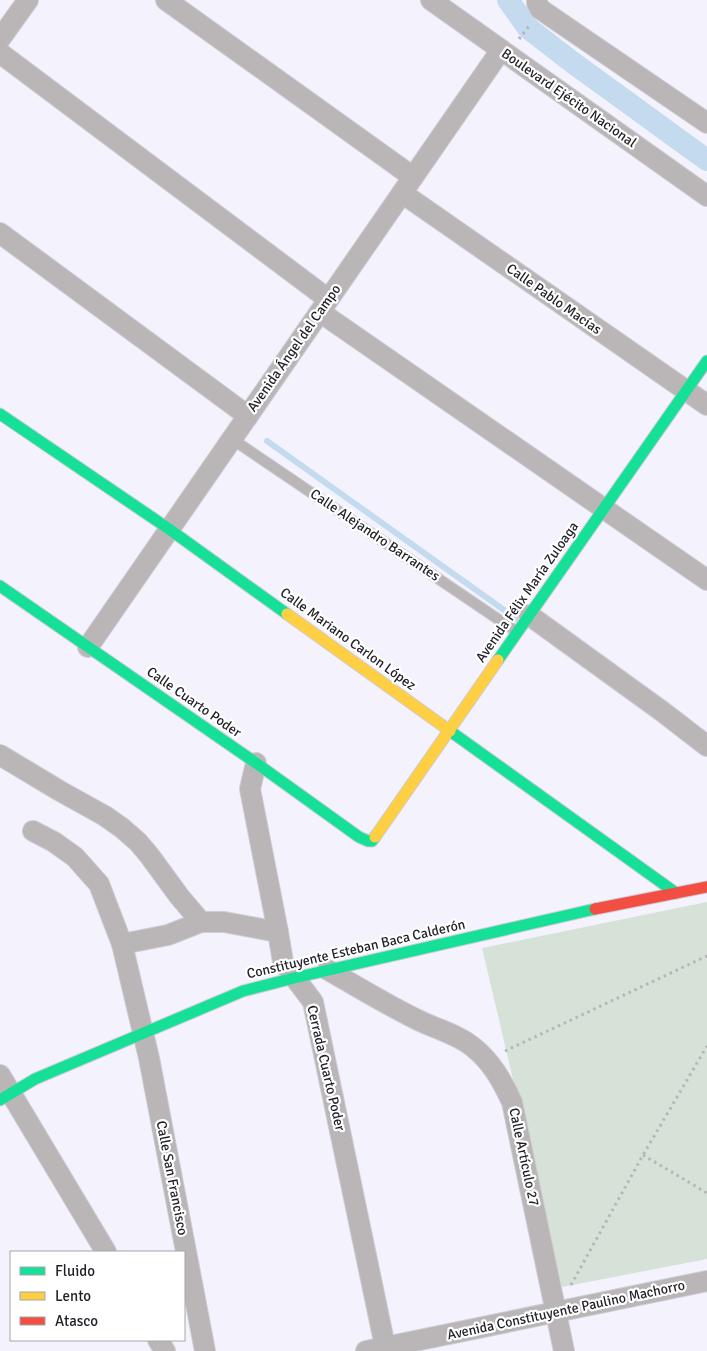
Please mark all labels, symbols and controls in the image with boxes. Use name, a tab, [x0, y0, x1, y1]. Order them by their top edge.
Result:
street label: Boulevard Ejécito Nacional	[498, 45, 640, 151]
street label: Calle Pablo Macías	[503, 260, 605, 338]
street label: Avenida Ángel del Campo	[244, 281, 344, 415]
street label: Calle Alejandro Barrantes	[307, 485, 443, 585]
street label: Avenida Félix María Zuloaga	[472, 519, 582, 665]
street label: Calle Mariano Carlon López	[277, 584, 419, 694]
street label: Calle Cuarto Poder	[143, 663, 245, 741]
street label: Constituyente Esteban Baca Calderón	[245, 916, 467, 982]
street label: Cerrada Cuarto Poder	[303, 1004, 349, 1133]
street label: Calle Artículo 27	[505, 1106, 543, 1208]
street label: Calle San Francisco	[153, 1119, 191, 1237]
legend	[10, 1251, 185, 1341]
text: Fluido	[55, 1262, 95, 1280]
street label: Avenida Constituyente Paulino Machorro	[446, 1276, 686, 1344]
text: Lento	[55, 1287, 91, 1305]
text: Atasco	[55, 1312, 98, 1330]

